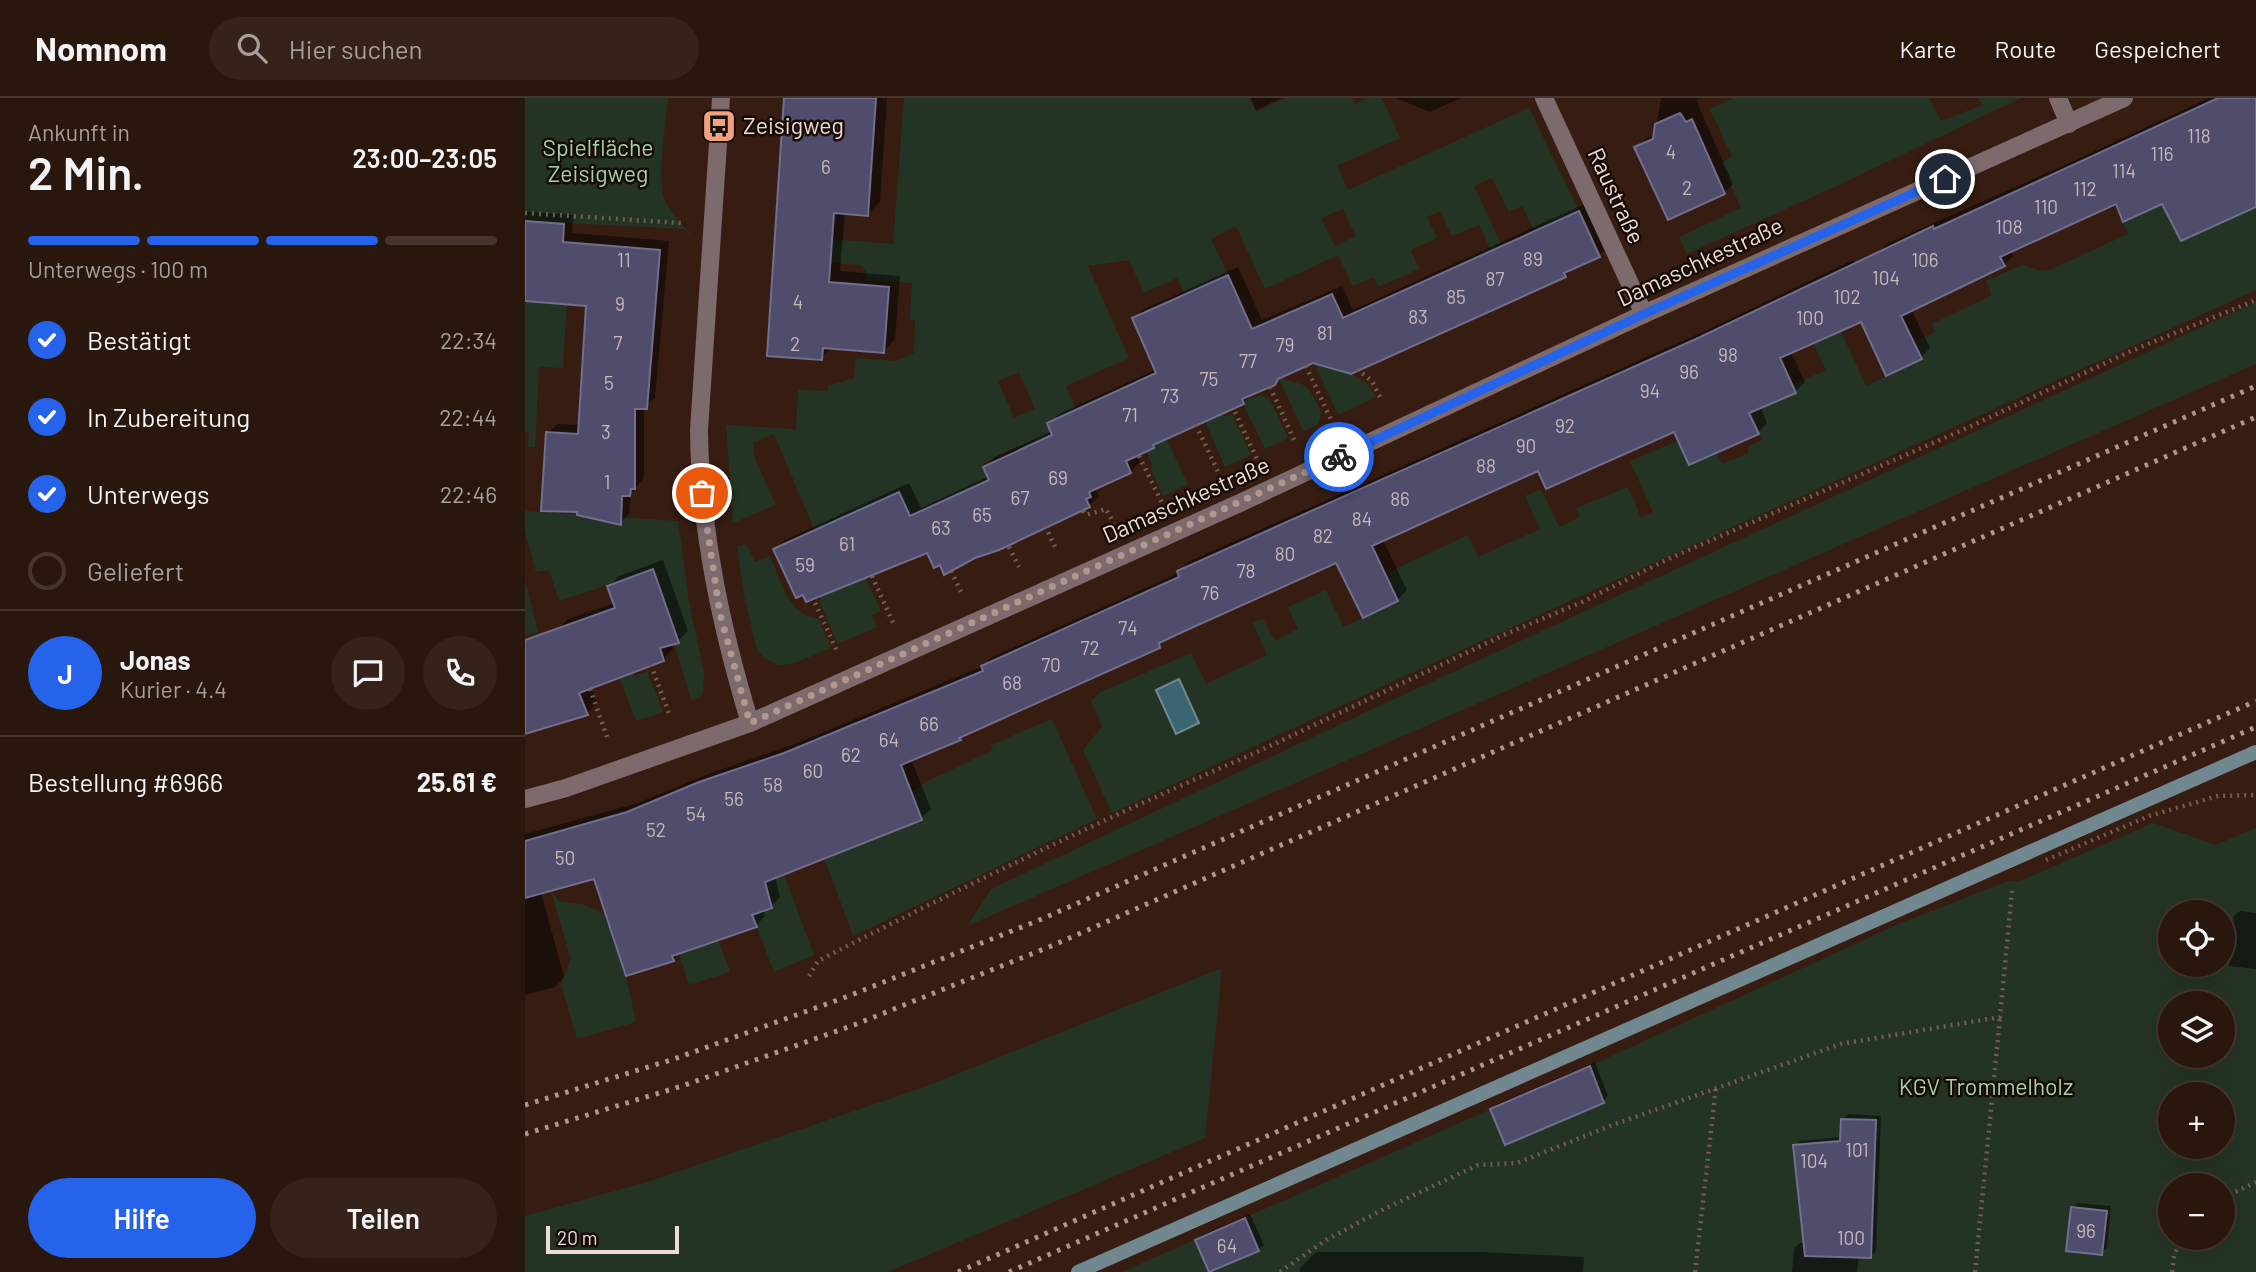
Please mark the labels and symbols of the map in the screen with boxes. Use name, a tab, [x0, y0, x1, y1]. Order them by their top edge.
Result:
bus stop icon: Zeisigweg	[700, 107, 738, 145]
place label: Zeisigweg	[743, 111, 844, 139]
house number: 118	[2187, 124, 2211, 147]
park label: Spielfläche Zeisigweg	[542, 133, 654, 187]
house number: 4	[1666, 140, 1676, 163]
house number: 116	[2150, 142, 2174, 165]
street label: Raustraße	[1583, 143, 1651, 248]
pin	[1915, 149, 1975, 209]
house number: 6	[821, 155, 831, 178]
house number: 114	[2112, 159, 2136, 182]
house number: 2	[1682, 176, 1692, 199]
house number: 112	[2073, 177, 2097, 200]
house number: 110	[2034, 195, 2058, 218]
street label: Damaschkestraße	[1612, 210, 1787, 312]
house number: 108	[1995, 215, 2023, 238]
house number: 89	[1523, 247, 1543, 270]
house number: 11	[617, 248, 631, 271]
house number: 106	[1911, 248, 1939, 271]
house number: 104	[1872, 266, 1900, 289]
house number: 87	[1486, 267, 1504, 290]
house number: 85	[1446, 285, 1466, 308]
house number: 102	[1833, 285, 1861, 308]
house number: 4	[793, 290, 803, 313]
house number: 9	[615, 292, 625, 315]
house number: 83	[1408, 305, 1428, 328]
house number: 100	[1796, 306, 1824, 329]
house number: 81	[1317, 321, 1333, 344]
house number: 7	[614, 331, 623, 354]
house number: 2	[790, 332, 800, 355]
house number: 79	[1276, 333, 1294, 356]
house number: 98	[1718, 343, 1738, 366]
house number: 77	[1239, 349, 1257, 372]
house number: 96	[1679, 360, 1699, 383]
house number: 75	[1200, 367, 1218, 390]
house number: 5	[604, 371, 614, 394]
house number: 94	[1640, 379, 1660, 402]
house number: 73	[1161, 384, 1179, 407]
house number: 71	[1122, 403, 1138, 426]
house number: 92	[1555, 414, 1575, 437]
house number: 3	[601, 420, 611, 443]
courier	[1304, 422, 1374, 492]
house number: 90	[1516, 434, 1536, 457]
street label: Damaschkestraße	[1098, 450, 1273, 548]
house number: 88	[1476, 454, 1496, 477]
pin	[672, 463, 732, 523]
house number: 69	[1048, 466, 1068, 489]
house number: 1	[604, 470, 610, 493]
house number: 67	[1011, 486, 1029, 509]
house number: 86	[1390, 487, 1410, 510]
house number: 65	[972, 503, 992, 526]
house number: 84	[1352, 507, 1372, 530]
house number: 63	[931, 516, 951, 539]
house number: 82	[1313, 524, 1333, 547]
house number: 61	[839, 532, 855, 555]
house number: 80	[1275, 542, 1295, 565]
house number: 59	[795, 553, 815, 576]
house number: 78	[1237, 559, 1255, 582]
house number: 76	[1201, 581, 1219, 604]
house number: 74	[1118, 616, 1138, 639]
house number: 72	[1080, 636, 1100, 659]
house number: 70	[1041, 653, 1061, 676]
house number: 68	[1002, 671, 1022, 694]
house number: 66	[919, 712, 939, 735]
house number: 64	[879, 728, 899, 751]
house number: 62	[841, 743, 861, 766]
house number: 60	[803, 759, 823, 782]
house number: 58	[763, 773, 783, 796]
house number: 56	[724, 787, 744, 810]
house number: 54	[686, 802, 706, 825]
house number: 52	[646, 818, 666, 841]
house number: 50	[555, 846, 575, 869]
park label: KGV Trommelholz	[1899, 1072, 2073, 1100]
house number: 101	[1845, 1138, 1869, 1161]
house number: 104	[1800, 1149, 1828, 1172]
house number: 96	[2076, 1219, 2096, 1242]
scale bar	[546, 1223, 679, 1255]
house number: 100	[1837, 1226, 1865, 1249]
house number: 64	[1217, 1234, 1237, 1257]

